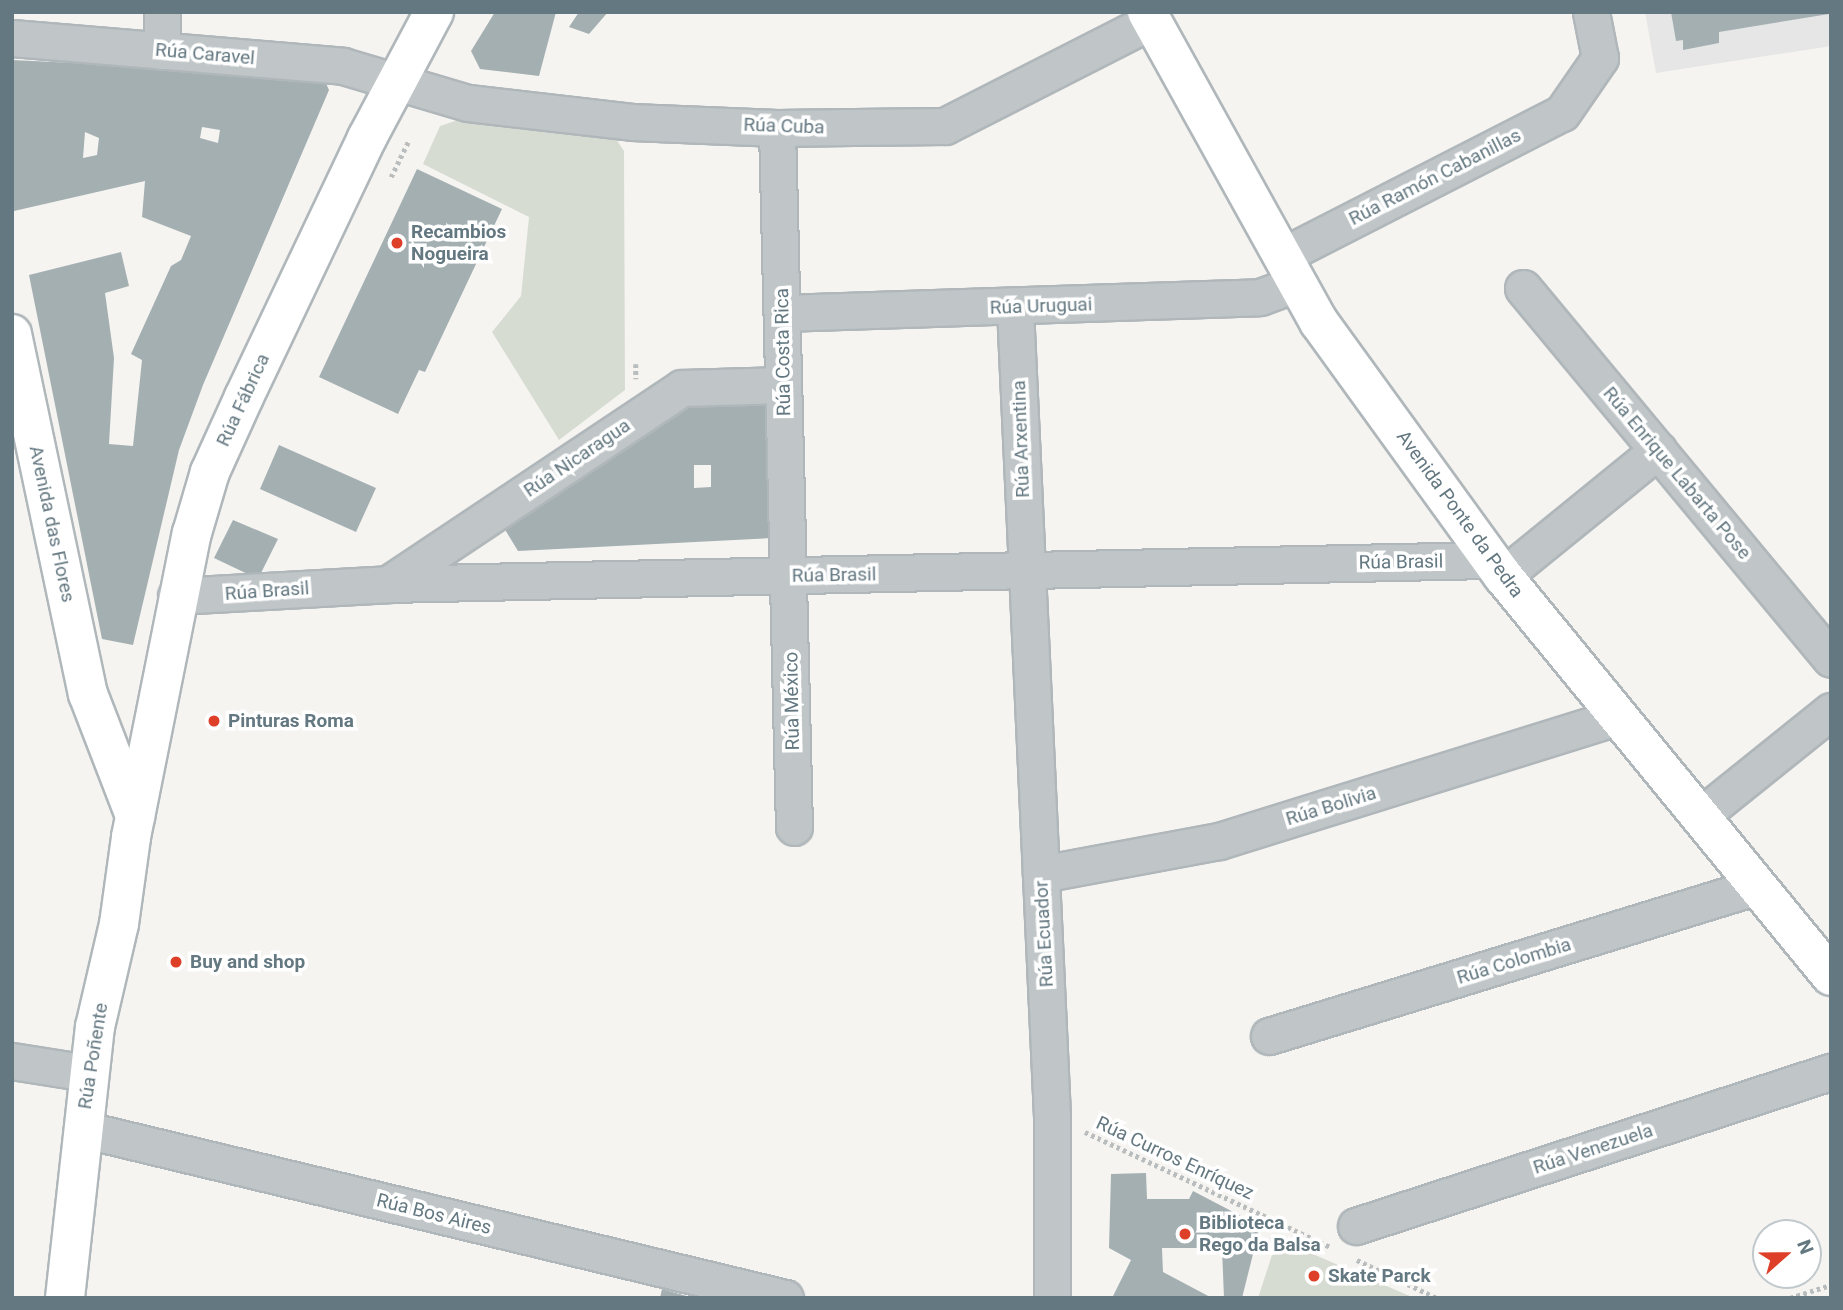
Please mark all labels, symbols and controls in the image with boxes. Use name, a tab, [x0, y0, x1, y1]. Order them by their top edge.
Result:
street label: Rúa Caravel	[154, 38, 256, 70]
street label: Rúa Cuba	[743, 113, 825, 139]
street label: Rúa Ramón Cabanillas	[1345, 124, 1525, 230]
place label: Recambios Nogueira	[411, 221, 506, 265]
marker: Recambios Nogueira	[389, 235, 405, 251]
street label: Rúa Costa Rica	[770, 288, 796, 416]
street label: Rúa Uruguai	[989, 293, 1093, 319]
street label: Rúa Fábrica	[212, 350, 274, 450]
street label: Rúa Arxentina	[1008, 380, 1034, 498]
street label: Rúa Enrique Labarta Pose	[1598, 382, 1756, 564]
street label: Rúa Nicaragua	[519, 414, 635, 502]
street label: Avenida Ponte da Pedra	[1392, 426, 1528, 602]
street label: Avenida das Flores	[24, 444, 80, 604]
street label: Rúa Brasil	[1359, 550, 1443, 574]
street label: Rúa Brasil	[792, 563, 876, 587]
street label: Rúa Brasil	[224, 577, 310, 605]
street label: Rúa México	[780, 651, 804, 751]
place label: Pinturas Roma	[228, 710, 354, 732]
marker: Pinturas Roma	[206, 713, 222, 729]
street label: Rúa Bolivia	[1283, 781, 1379, 831]
street label: Rúa Ecuador	[1030, 880, 1058, 988]
street label: Rúa Colombia	[1454, 933, 1574, 989]
place label: Buy and shop	[190, 951, 305, 973]
marker: Buy and shop	[168, 954, 184, 970]
street label: Rúa Poñente	[73, 1001, 113, 1111]
street label: Rúa Curros Enríquez	[1093, 1111, 1257, 1205]
street label: Rúa Venezuela	[1530, 1119, 1656, 1179]
street label: Rúa Bos Aires	[374, 1189, 494, 1239]
place label: Biblioteca Rego da Balsa	[1199, 1212, 1321, 1256]
north arrow	[1752, 1219, 1822, 1289]
marker: Biblioteca Rego da Balsa	[1177, 1226, 1193, 1242]
text: N	[1792, 1237, 1818, 1257]
place label: Skate Parck	[1328, 1265, 1431, 1287]
marker: Skate Parck	[1306, 1268, 1322, 1284]

